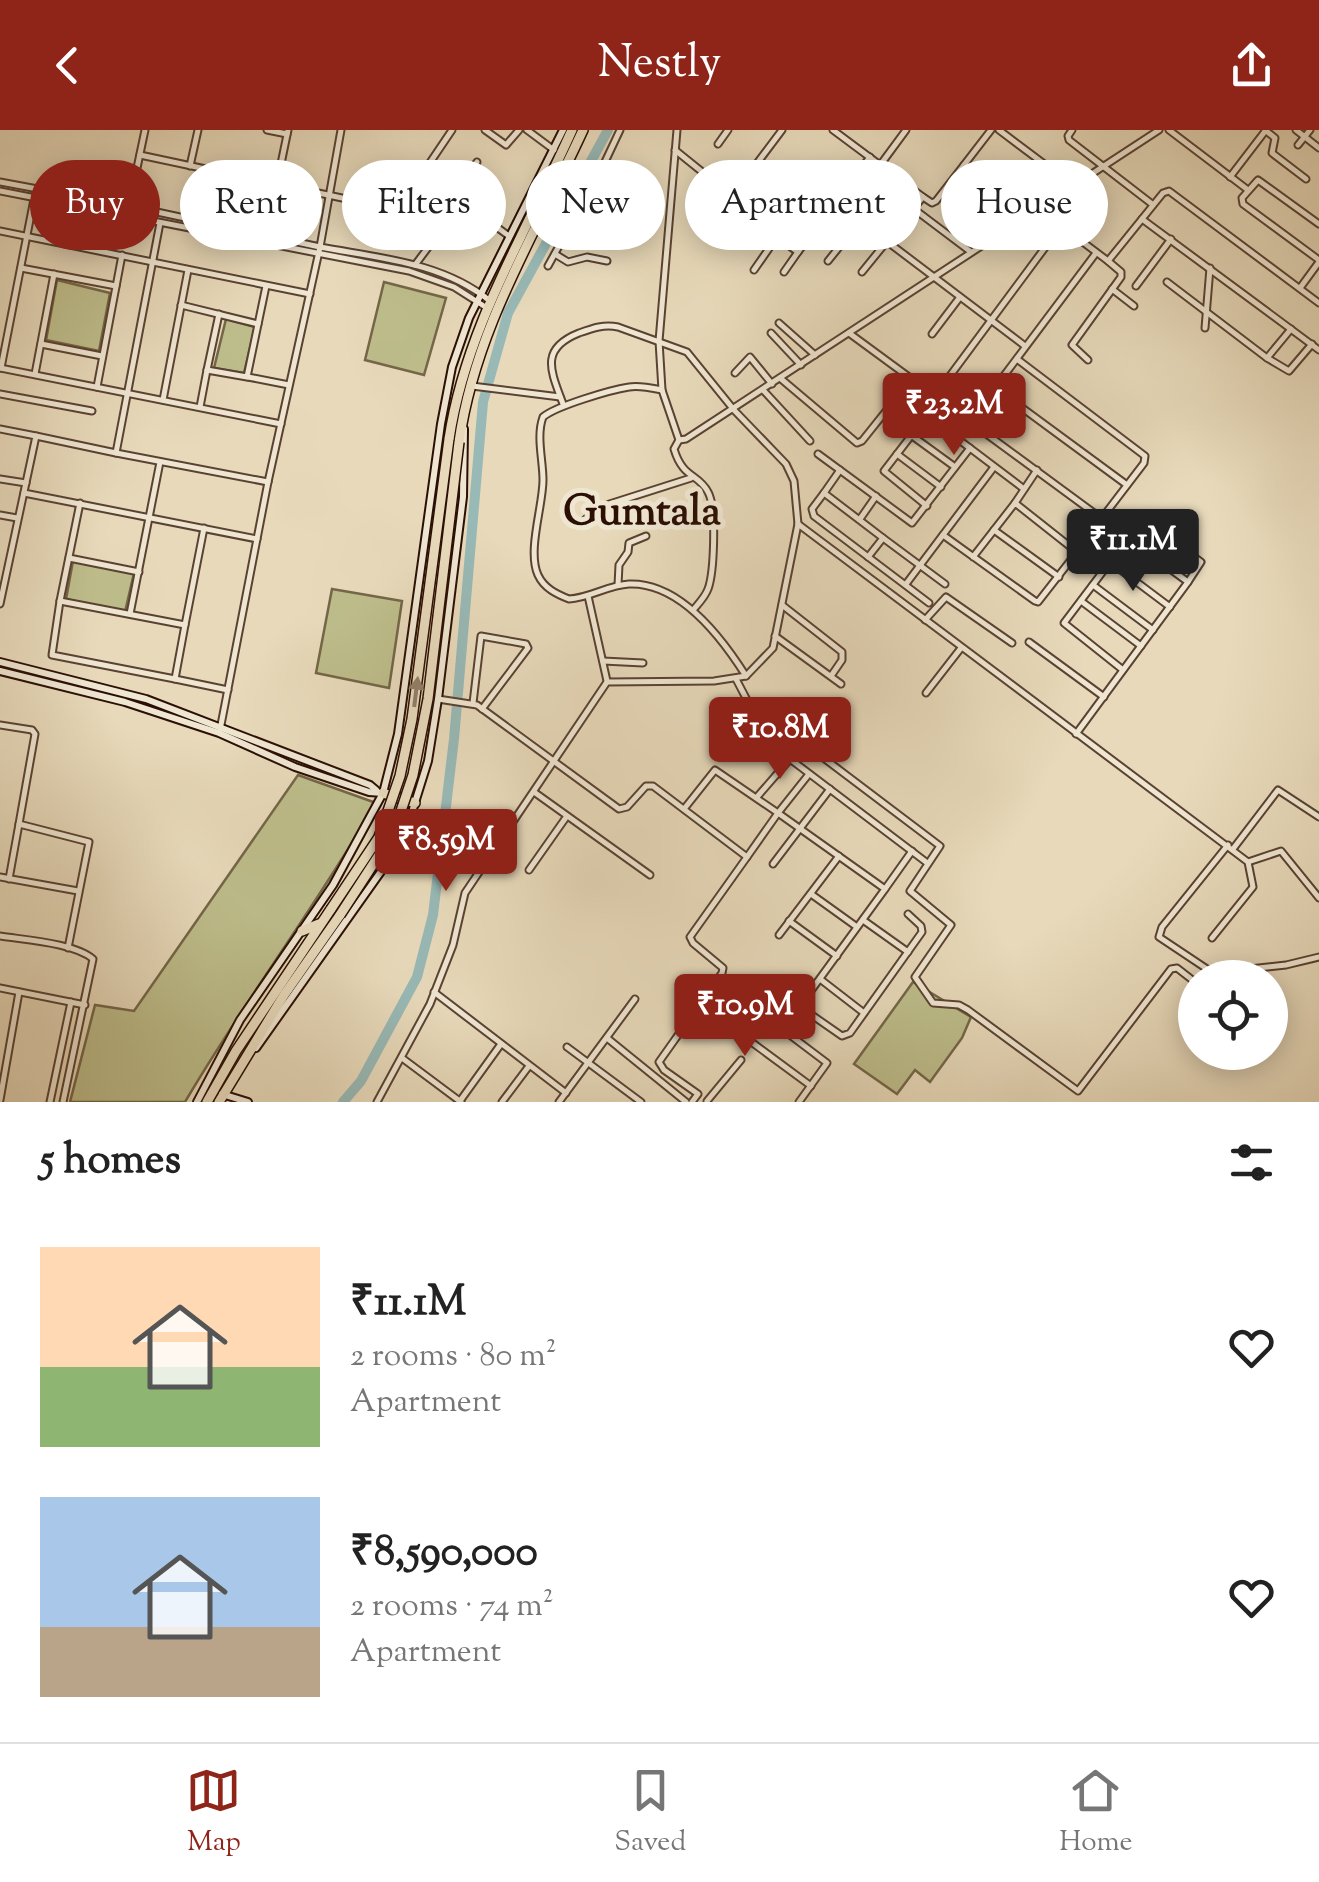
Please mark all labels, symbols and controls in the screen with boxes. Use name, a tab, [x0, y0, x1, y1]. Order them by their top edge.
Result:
text: Nestly	[598, 33, 721, 98]
icon: back	[40, 38, 95, 93]
icon: share	[1224, 38, 1279, 93]
chip: Buy	[30, 160, 160, 250]
chip: Rent	[180, 160, 322, 250]
chip: Filters	[342, 160, 506, 250]
chip: New	[526, 160, 665, 250]
chip: Apartment	[685, 160, 921, 250]
chip: House	[941, 160, 1108, 250]
pin: ₹23.2M	[873, 373, 1035, 458]
text: ₹23.2M	[905, 382, 1003, 428]
district label: Gumtala	[563, 484, 721, 544]
pin: ₹11.1M	[1052, 509, 1214, 594]
text: ₹11.1M	[1089, 518, 1177, 564]
one-way arrow	[408, 675, 424, 707]
pin: ₹10.8M	[699, 697, 861, 782]
text: ₹10.8M	[731, 706, 829, 752]
pin: ₹8.59M	[365, 809, 527, 894]
text: ₹8.59M	[397, 818, 495, 864]
map controls	[1178, 960, 1288, 1070]
button: locate	[1178, 960, 1288, 1070]
pin: ₹10.9M	[664, 974, 826, 1059]
text: ₹10.9M	[696, 983, 794, 1029]
text: 5 homes	[40, 1132, 181, 1192]
icon: filters	[1224, 1135, 1279, 1190]
text: ₹11.1M	[350, 1274, 466, 1334]
icon: home	[120, 1287, 240, 1407]
icon: heart	[1224, 1320, 1279, 1375]
text: 2 rooms · 80 m²	[350, 1334, 557, 1380]
text: Apartment	[350, 1380, 501, 1426]
text: ₹8,590,000	[350, 1524, 538, 1584]
icon: home	[120, 1537, 240, 1657]
icon: heart	[1224, 1570, 1279, 1625]
text: 2 rooms · 74 m²	[350, 1584, 554, 1630]
text: Apartment	[350, 1630, 501, 1676]
tab: Map	[186, 1763, 241, 1863]
tab: Saved	[614, 1763, 686, 1863]
tab: Home	[1059, 1763, 1133, 1863]

